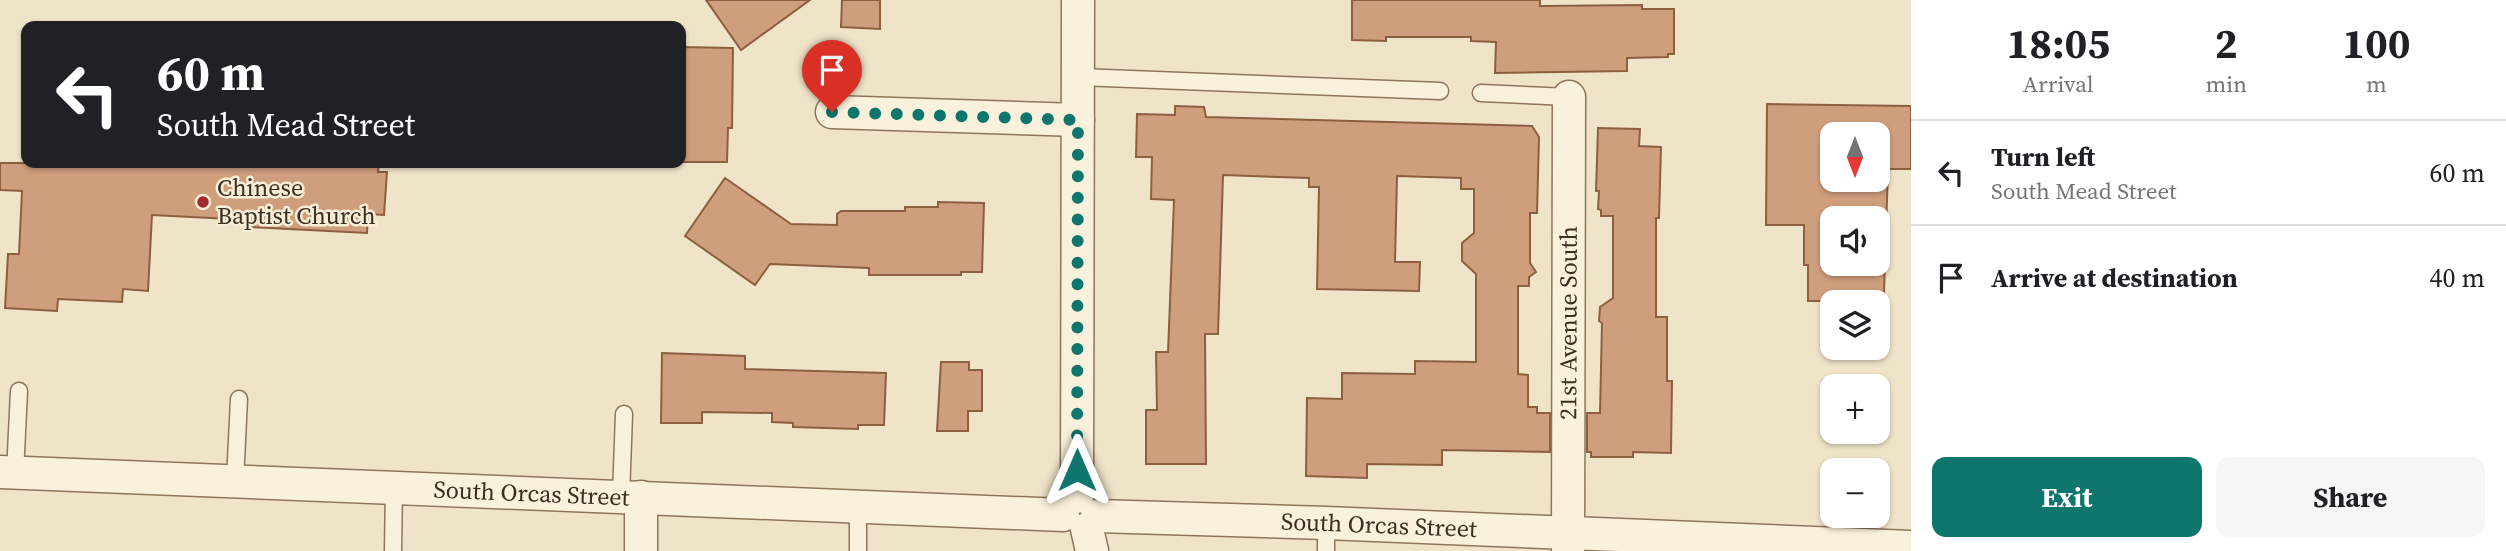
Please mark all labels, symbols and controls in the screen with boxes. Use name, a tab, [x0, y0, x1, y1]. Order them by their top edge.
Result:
text: 18:05	[2006, 14, 2110, 72]
text: 2	[2215, 14, 2238, 72]
text: 100	[2342, 14, 2411, 72]
text: 60 m	[157, 39, 265, 106]
pin	[802, 40, 862, 112]
icon: left	[42, 49, 133, 140]
icon: arrive	[813, 51, 851, 89]
text: Arrival	[2023, 68, 2094, 100]
text: min	[2205, 68, 2247, 100]
text: m	[2366, 68, 2387, 100]
text: South Mead Street	[157, 103, 415, 147]
north arrow	[1820, 122, 1890, 192]
map controls	[1820, 122, 1890, 528]
text: Turn left	[1991, 139, 2095, 175]
icon: left	[1932, 154, 1970, 192]
text: 60 m	[2430, 155, 2485, 191]
place label: Chinese Baptist Church	[217, 171, 376, 232]
text: South Mead Street	[1991, 175, 2177, 207]
marker: Chinese Baptist Church	[195, 194, 211, 210]
button: sound	[1820, 206, 1890, 276]
street label: 21st Avenue South	[1551, 226, 1585, 420]
icon: arrive	[1932, 259, 1970, 297]
text: Arrive at destination	[1991, 260, 2238, 296]
text: 40 m	[2430, 260, 2485, 296]
button: layers	[1820, 290, 1890, 360]
button: +	[1820, 374, 1890, 444]
position arrow	[1040, 433, 1114, 507]
button: Exit	[1932, 457, 2202, 537]
button: Share	[2216, 457, 2485, 537]
button: −	[1820, 458, 1890, 528]
street label: South Orcas Street	[433, 473, 630, 513]
street label: South Orcas Street	[1280, 505, 1478, 545]

